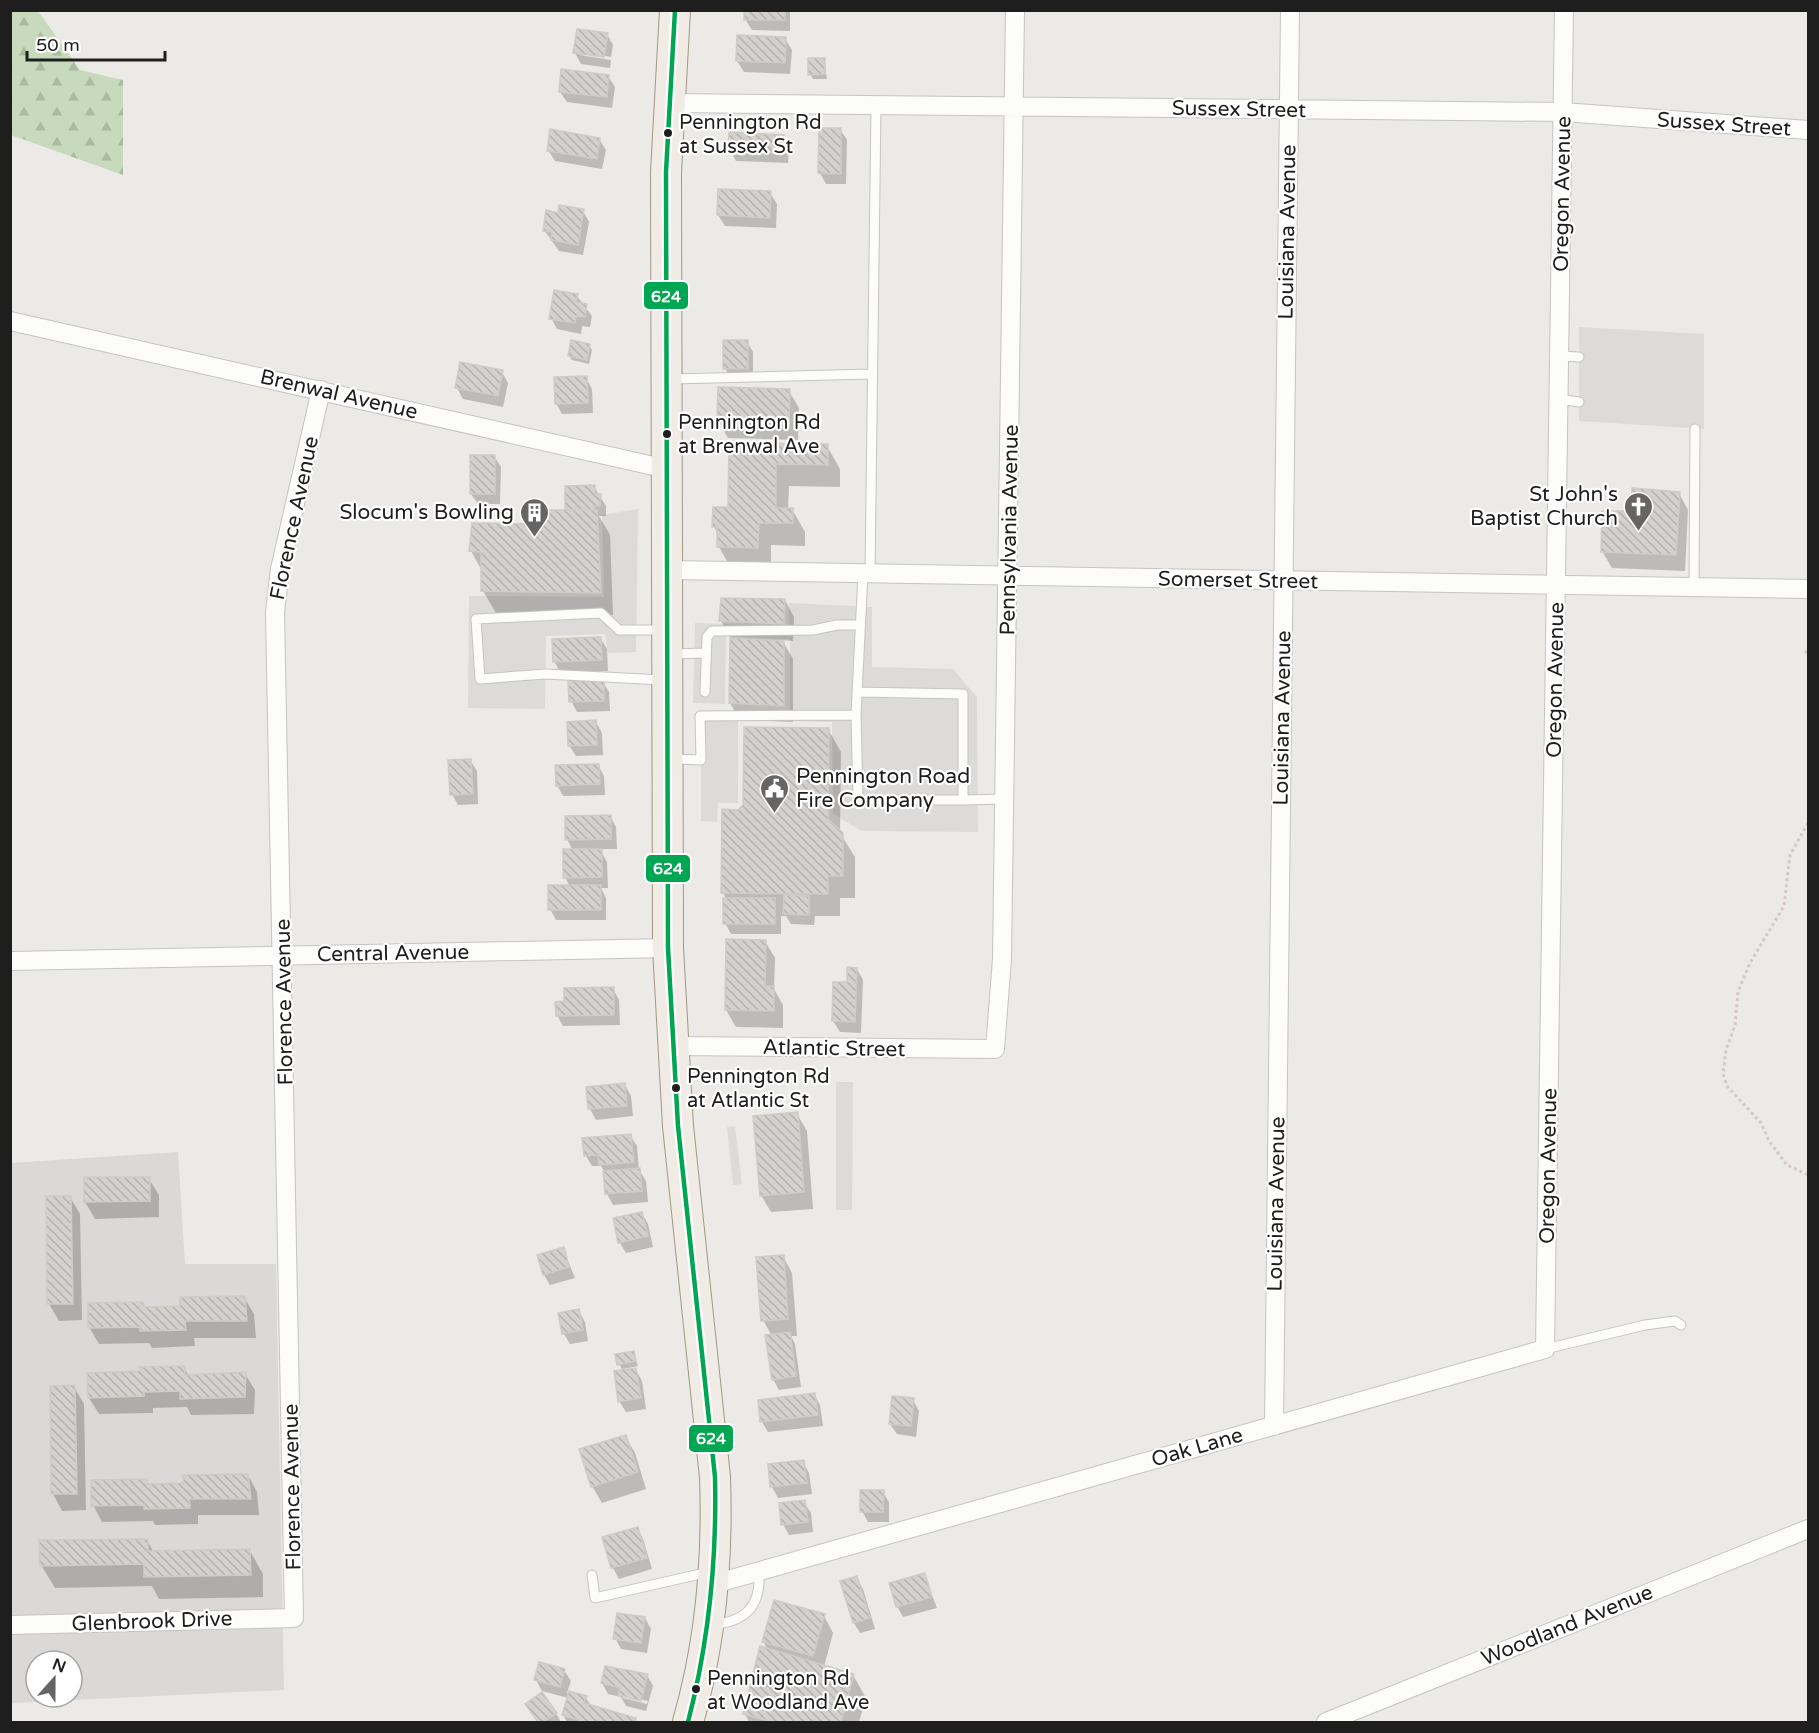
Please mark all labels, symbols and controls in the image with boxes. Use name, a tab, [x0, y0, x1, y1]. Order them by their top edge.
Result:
scale bar	[27, 24, 165, 62]
text: 50 m	[36, 34, 80, 56]
street label: Sussex Street	[1172, 96, 1306, 123]
street label: Sussex Street	[1656, 107, 1792, 142]
place label: Pennington Rd at Sussex St	[679, 111, 822, 159]
street label: Oregon Avenue	[1549, 116, 1576, 272]
marker: Pennington Rd at Sussex St	[662, 127, 674, 139]
street label: Louisiana Avenue	[1273, 144, 1302, 320]
line badge: 624	[643, 281, 689, 310]
text: 624	[651, 287, 681, 307]
street label: Brenwal Avenue	[258, 364, 420, 425]
place label: Pennington Rd at Brenwal Ave	[678, 411, 821, 459]
street label: Pennsylvania Avenue	[995, 424, 1024, 636]
marker: Pennington Rd at Brenwal Ave	[661, 428, 673, 440]
street label: Florence Avenue	[265, 434, 324, 602]
place label: St John's Baptist Church	[1470, 482, 1618, 531]
church icon: St John's Baptist Church	[1623, 490, 1655, 532]
building icon: Slocum's Bowling	[519, 496, 551, 538]
place label: Slocum's Bowling	[340, 500, 514, 525]
street label: Somerset Street	[1158, 567, 1318, 594]
street label: Oregon Avenue	[1542, 602, 1569, 758]
street label: Louisiana Avenue	[1268, 630, 1297, 806]
place label: Pennington Road Fire Company	[796, 764, 970, 813]
public building icon: Pennington Road Fire Company	[759, 772, 791, 814]
line badge: 624	[645, 854, 691, 883]
text: 624	[653, 859, 683, 879]
street label: Florence Avenue	[271, 918, 298, 1086]
street label: Central Avenue	[317, 940, 470, 967]
street label: Atlantic Street	[762, 1035, 906, 1062]
place label: Pennington Rd at Atlantic St	[687, 1065, 830, 1113]
marker: Pennington Rd at Atlantic St	[670, 1082, 682, 1094]
street label: Oregon Avenue	[1535, 1088, 1562, 1244]
street label: Louisiana Avenue	[1262, 1116, 1291, 1292]
street label: Florence Avenue	[279, 1403, 306, 1571]
street label: Oak Lane	[1148, 1422, 1246, 1472]
line badge: 624	[688, 1424, 734, 1453]
text: 624	[696, 1429, 726, 1449]
street label: Woodland Avenue	[1478, 1580, 1657, 1671]
street label: Glenbrook Drive	[71, 1606, 233, 1637]
north arrow	[24, 1649, 84, 1709]
text: N	[49, 1654, 69, 1678]
place label: Pennington Rd at Woodland Ave	[707, 1667, 869, 1715]
marker: Pennington Rd at Woodland Ave	[690, 1683, 702, 1695]

